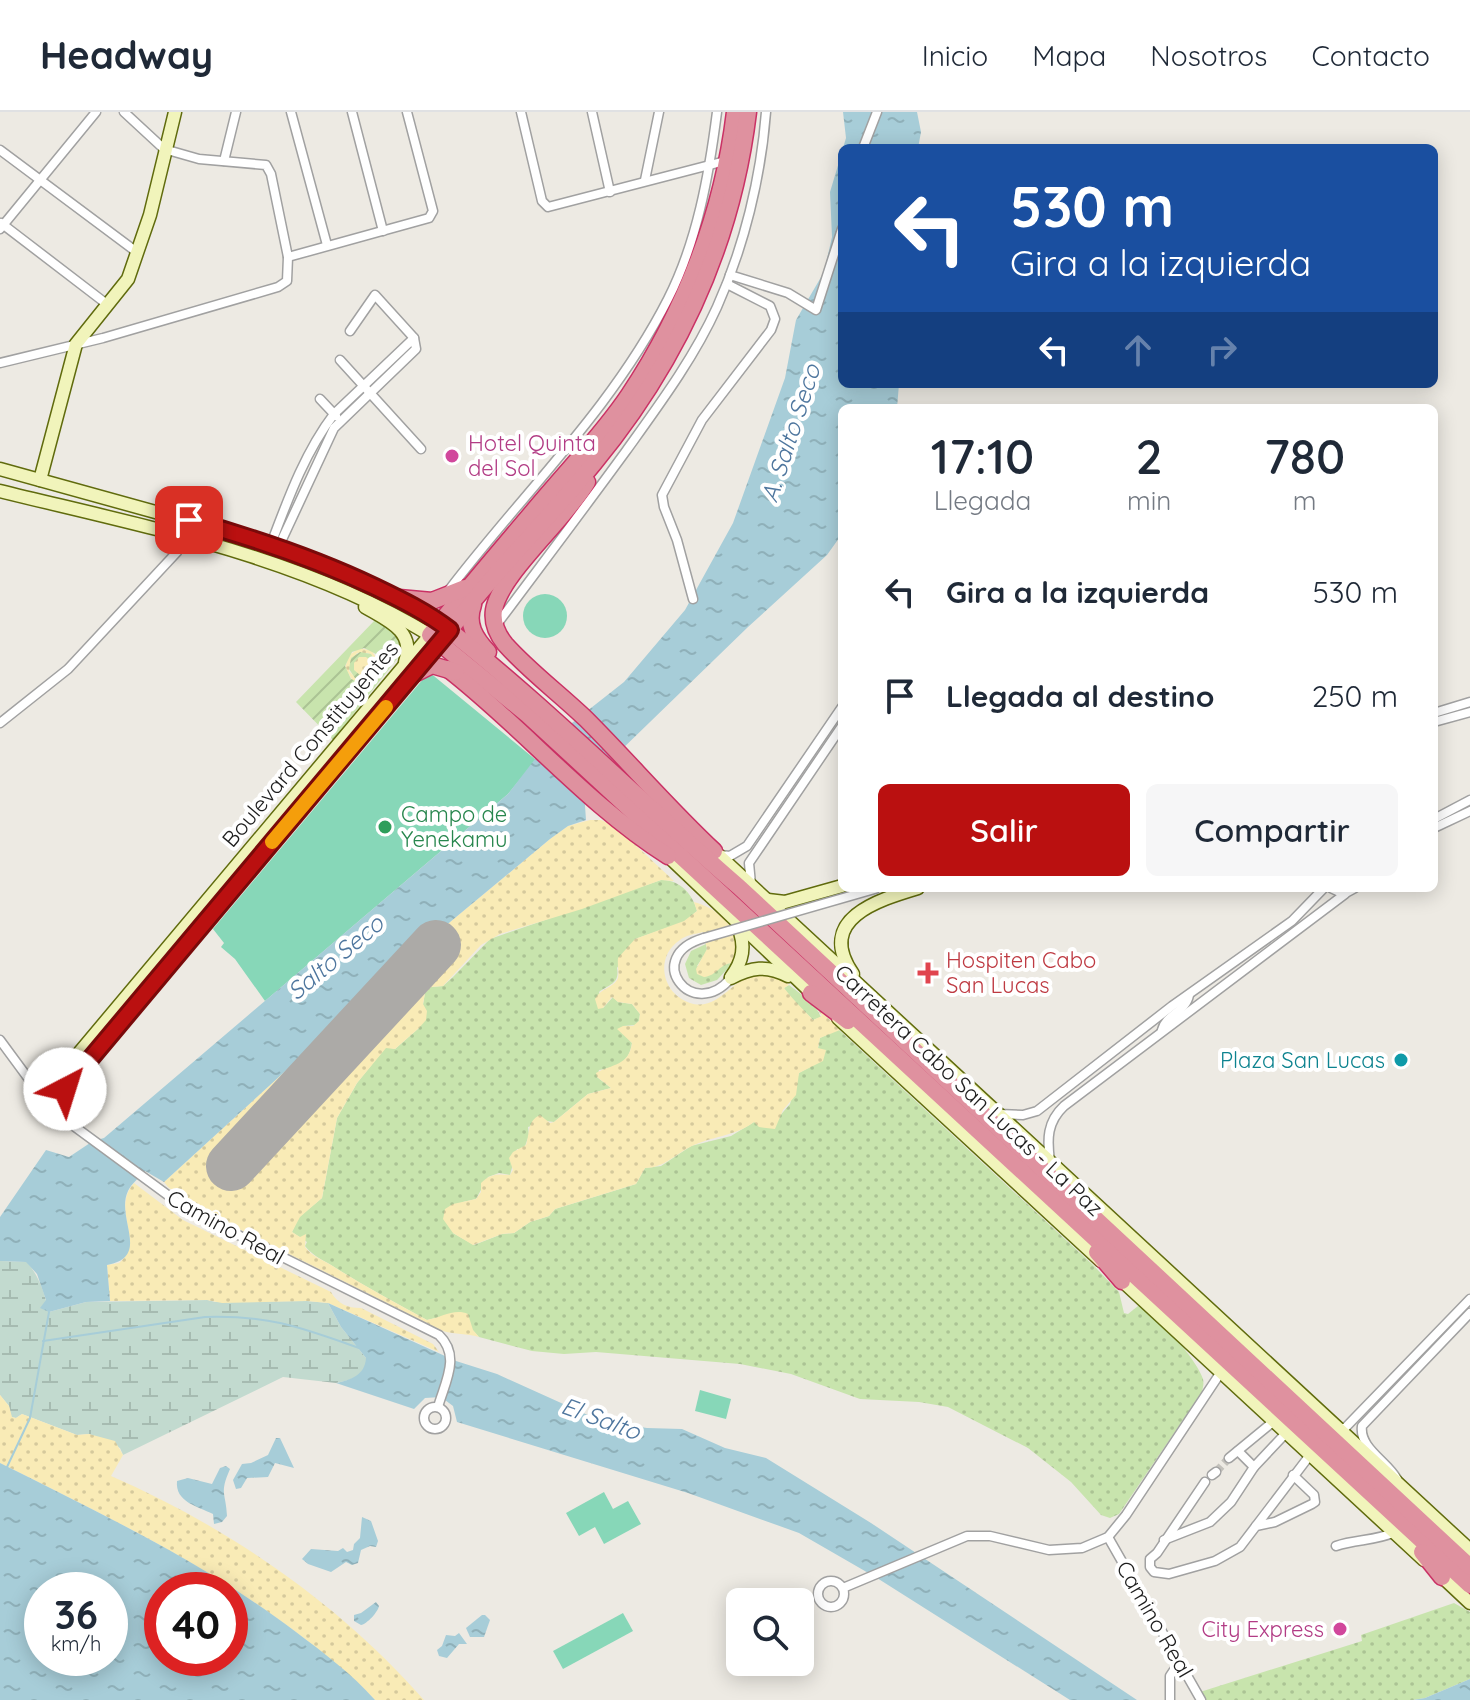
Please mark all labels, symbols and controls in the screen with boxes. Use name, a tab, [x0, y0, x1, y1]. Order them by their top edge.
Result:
text: Headway	[40, 31, 213, 79]
text: Inicio	[922, 38, 988, 73]
text: Mapa	[1032, 38, 1106, 73]
text: Nosotros	[1150, 38, 1267, 73]
text: Contacto	[1311, 38, 1430, 73]
text: 530 m	[1010, 171, 1174, 241]
icon: left	[878, 176, 982, 280]
text: Gira a la izquierda	[1010, 240, 1311, 285]
icon: left	[1032, 328, 1076, 372]
icon: ahead	[1116, 328, 1160, 372]
icon: right	[1200, 328, 1244, 372]
water label: A. Salto Seco	[754, 359, 827, 506]
text: 17:10	[931, 426, 1034, 486]
text: 2	[1136, 426, 1163, 486]
text: 780	[1264, 426, 1345, 486]
place label: Hotel Quinta del Sol	[468, 429, 596, 482]
marker: Hotel Quinta del Sol	[443, 447, 461, 465]
text: Llegada	[934, 484, 1031, 517]
text: min	[1127, 484, 1171, 517]
text: m	[1293, 484, 1316, 517]
pin	[155, 486, 223, 554]
icon: arrive	[167, 498, 211, 542]
icon: left	[878, 570, 922, 614]
text: Gira a la izquierda	[946, 573, 1209, 611]
text: 530 m	[1313, 573, 1398, 611]
street label: Boulevard Constituyentes	[216, 635, 404, 853]
icon: arrive	[878, 674, 922, 718]
text: Llegada al destino	[946, 677, 1214, 715]
text: 250 m	[1312, 677, 1398, 715]
button: Salir	[878, 784, 1130, 876]
button: Compartir	[1146, 784, 1398, 876]
place label: Campo de Yenekamu	[401, 800, 508, 853]
marker: Campo de Yenekamu	[376, 818, 394, 836]
water label: Salto Seco	[281, 907, 390, 1006]
place label: Hospiten Cabo San Lucas	[946, 946, 1096, 999]
street label: Carretera Cabo San Lucas - La Paz	[829, 958, 1109, 1222]
marker: Hospiten Cabo San Lucas	[917, 962, 939, 984]
place label: Plaza San Lucas	[1220, 1046, 1385, 1074]
position arrow	[23, 1047, 107, 1131]
marker: Plaza San Lucas	[1392, 1051, 1410, 1069]
street label: Camino Real	[162, 1183, 290, 1271]
water label: El Salto	[557, 1390, 646, 1447]
street label: Camino Real	[1110, 1556, 1200, 1682]
speed limit sign: 40	[144, 1572, 248, 1676]
map controls	[726, 1588, 814, 1676]
button: search	[726, 1588, 814, 1676]
text: 36	[54, 1589, 98, 1639]
place label: City Express	[1201, 1615, 1324, 1643]
marker: City Express	[1331, 1620, 1349, 1638]
text: km/h	[51, 1631, 101, 1656]

